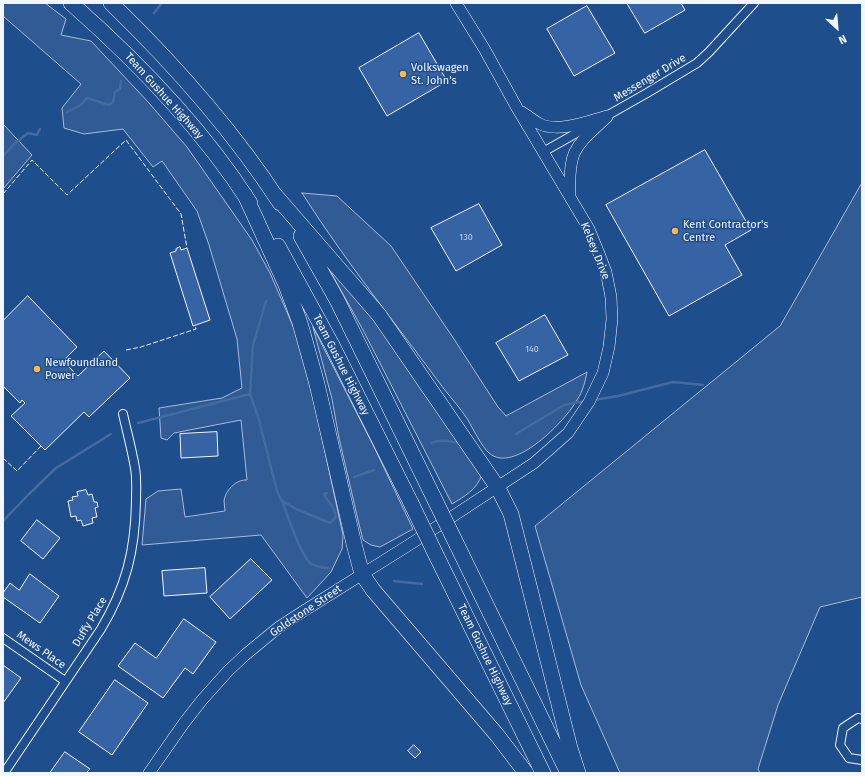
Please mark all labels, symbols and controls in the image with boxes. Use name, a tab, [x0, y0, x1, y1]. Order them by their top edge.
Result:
north arrow	[817, 8, 857, 48]
text: N	[836, 32, 849, 47]
street label: Team Gushue Highway	[122, 50, 206, 142]
street label: Messenger Drive	[612, 51, 688, 105]
place label: Volkswagen St. John's	[411, 61, 469, 87]
marker: Volkswagen St. John's	[398, 69, 408, 79]
place label: Kent Contractor's Centre	[683, 218, 768, 244]
street label: Kelsey Drive	[578, 220, 612, 282]
marker: Kent Contractor's Centre	[670, 226, 680, 236]
house number: 130	[459, 232, 473, 242]
street label: Team Gushue Highway	[310, 312, 372, 418]
house number: 140	[525, 344, 539, 354]
place label: Newfoundland Power	[45, 356, 118, 382]
marker: Newfoundland Power	[32, 364, 42, 374]
street label: Goldstone Street	[268, 582, 344, 640]
street label: Duffy Place	[70, 595, 110, 649]
street label: Team Gushue Highway	[455, 602, 515, 708]
street label: Mews Place	[14, 628, 68, 672]

